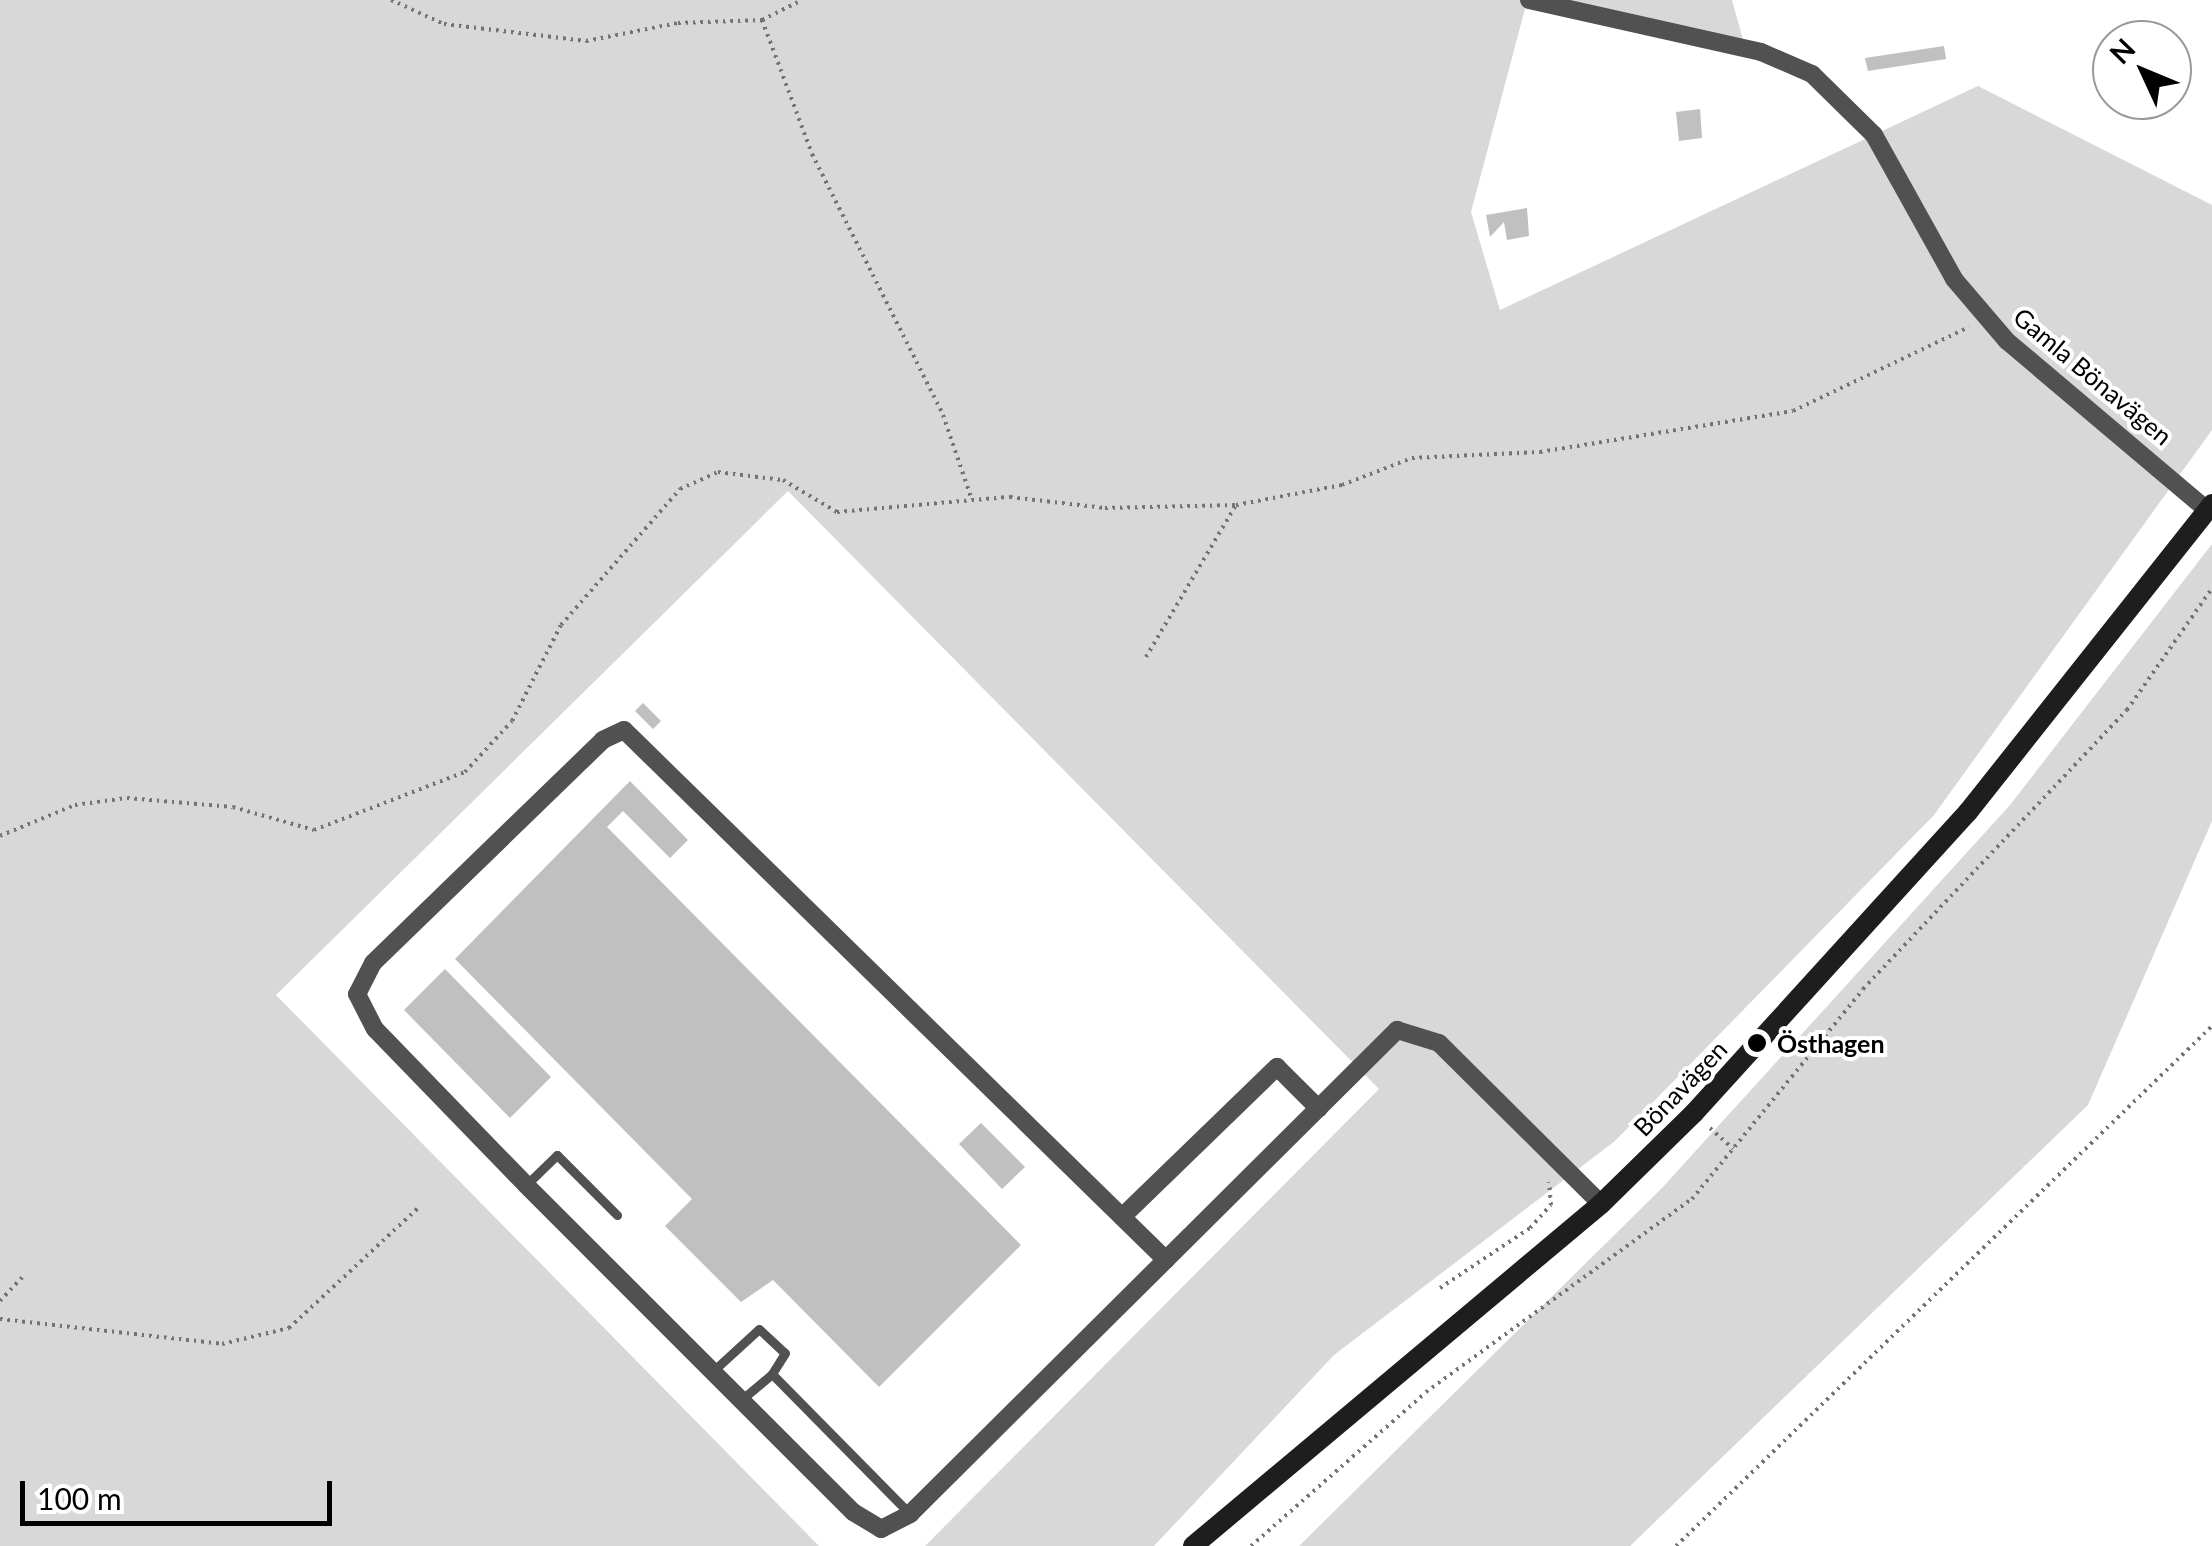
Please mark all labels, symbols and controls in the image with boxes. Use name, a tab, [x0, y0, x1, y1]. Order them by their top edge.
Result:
north arrow	[2092, 20, 2192, 120]
text: N	[2102, 31, 2142, 70]
street label: Gamla Bönavägen	[2008, 301, 2178, 451]
place label: Östhagen	[1777, 1028, 1885, 1058]
marker: Östhagen	[1746, 1032, 1768, 1054]
street label: Bönavägen	[1627, 1034, 1733, 1142]
scale bar	[25, 1461, 338, 1523]
text: 100 m	[37, 1480, 122, 1516]

